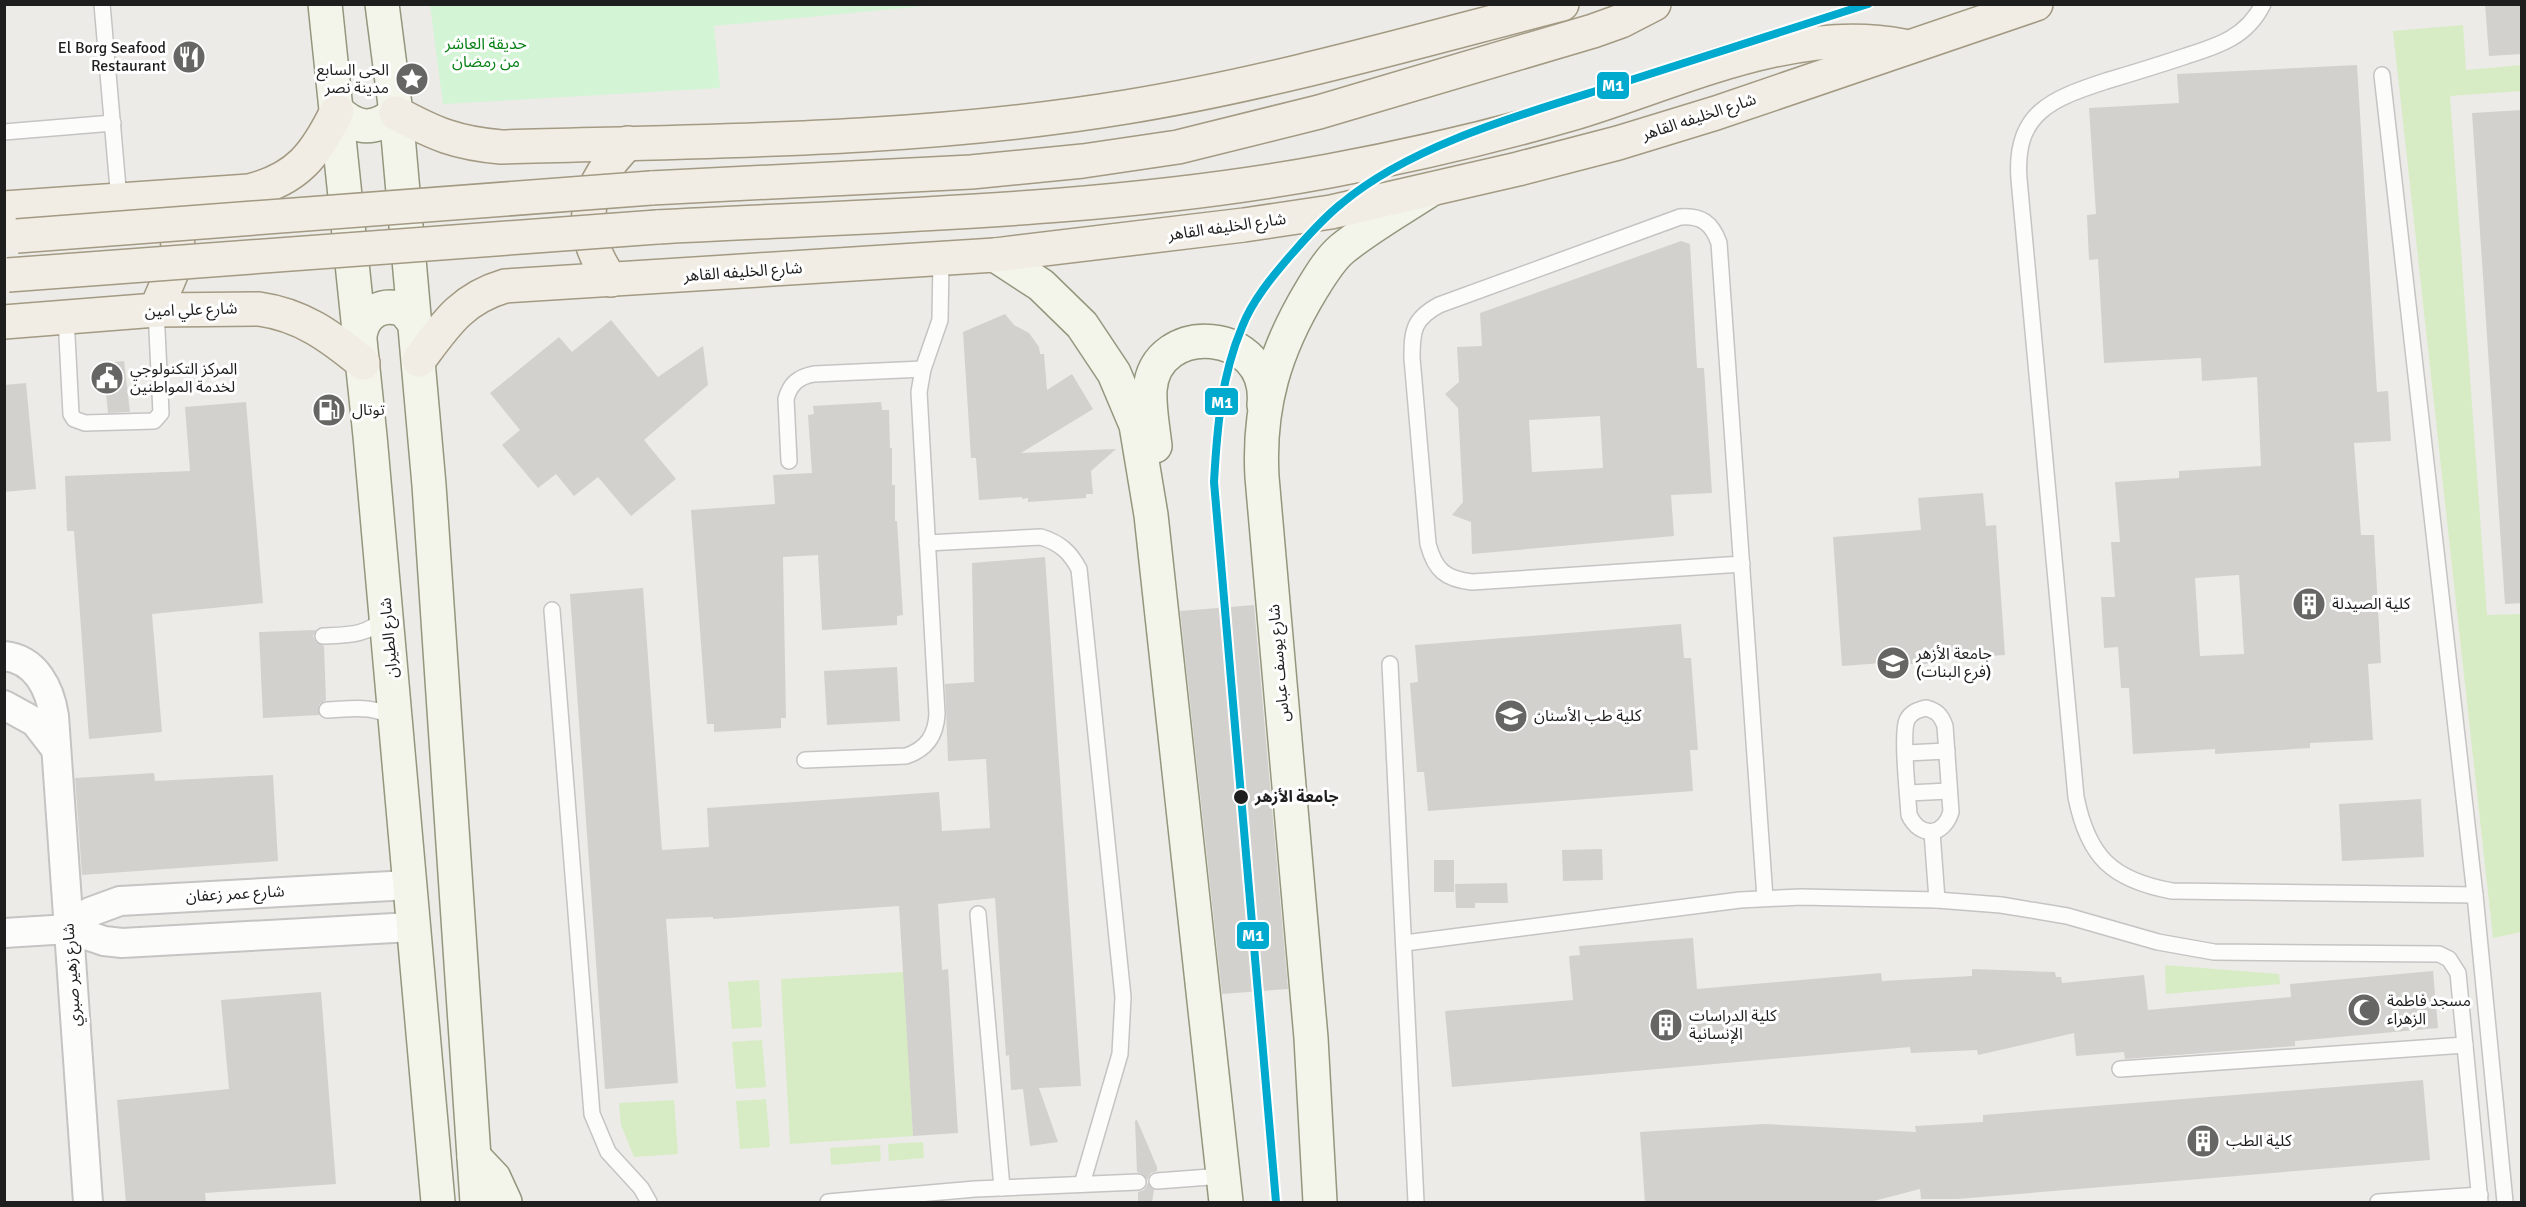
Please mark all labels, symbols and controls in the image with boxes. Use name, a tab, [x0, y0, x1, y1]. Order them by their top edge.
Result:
park label: حديقة العاشر من رمضان	[444, 34, 527, 72]
place label: El Borg Seafood Restaurant	[58, 38, 166, 76]
restaurant icon: El Borg Seafood Restaurant	[171, 39, 207, 75]
place label: الحى السابع مدينة نصر	[317, 60, 389, 98]
place icon: الحى السابع مدينة نصر	[394, 61, 430, 97]
line badge: M1	[1596, 71, 1630, 100]
text: M1	[1602, 76, 1624, 96]
street label: شارع الخليفه القاهر	[1638, 89, 1759, 147]
street label: شارع الخليفه القاهر	[1166, 209, 1288, 247]
street label: شارع الخليفه القاهر	[682, 258, 803, 288]
street label: شارع علي امين	[144, 298, 238, 324]
place label: المركز التكنولوجي لخدمة المواطنين	[130, 359, 237, 397]
public building icon: المركز التكنولوجي لخدمة المواطنين	[89, 360, 125, 396]
line badge: M1	[1204, 387, 1239, 416]
fuel station icon: توتال	[311, 392, 347, 428]
text: M1	[1211, 393, 1233, 413]
place label: توتال	[352, 400, 385, 420]
building icon: كلية الصيدلة	[2291, 586, 2327, 622]
place label: كلية الصيدلة	[2332, 594, 2411, 614]
street label: شارع الطيران	[376, 597, 404, 679]
street label: شارع يوسف عباس	[1264, 603, 1296, 723]
place label: جامعة الأزهر (فرع البنات)	[1915, 644, 1992, 684]
school or university icon: جامعة الأزهر (فرع البنات)	[1875, 645, 1911, 681]
school or university icon: كلية طب الأسنان	[1493, 698, 1529, 734]
place label: كلية طب الأسنان	[1534, 706, 1642, 726]
place label: جامعة الأزهر	[1254, 787, 1339, 807]
marker: جامعة الأزهر	[1232, 788, 1250, 806]
street label: شارع عمر زعفان	[185, 881, 285, 909]
line badge: M1	[1236, 921, 1270, 950]
street label: شارع زهير صبري	[58, 923, 88, 1027]
text: M1	[1242, 926, 1264, 946]
place label: مسجد فاطمة الزهراء	[2387, 991, 2471, 1029]
mosque icon: مسجد فاطمة الزهراء	[2346, 992, 2382, 1028]
place label: كلية الدراسات الإنسانية	[1689, 1006, 1777, 1044]
building icon: كلية الدراسات الإنسانية	[1648, 1007, 1684, 1043]
building icon: كلية الطب	[2185, 1123, 2221, 1159]
place label: كلية الطب	[2226, 1131, 2292, 1151]

